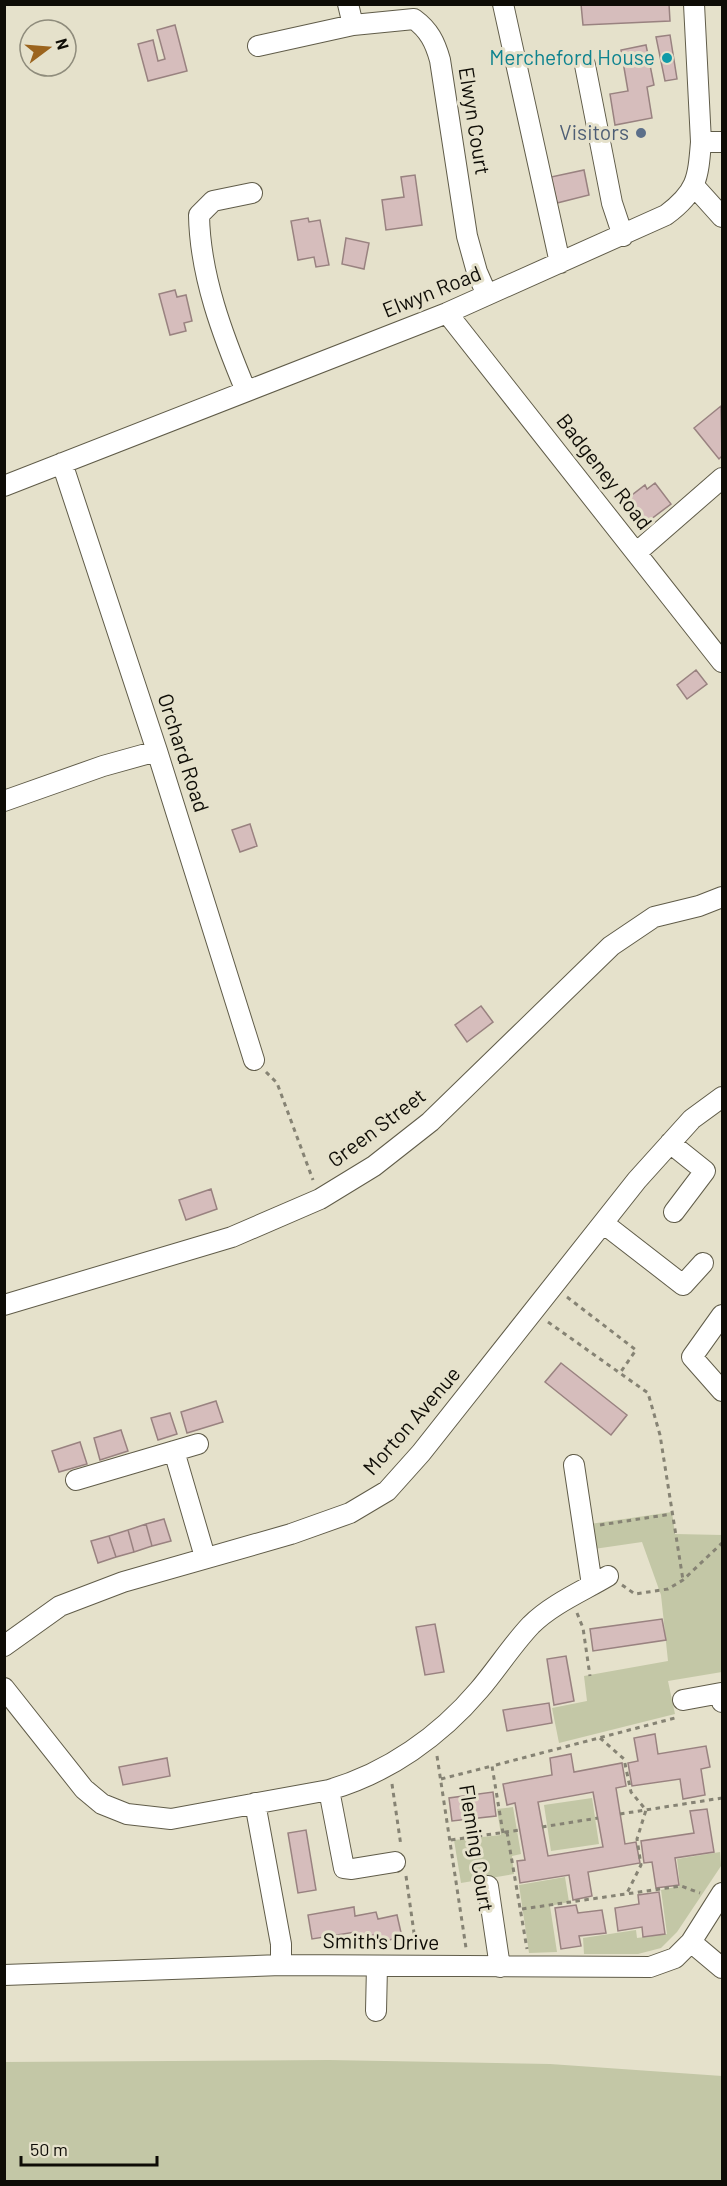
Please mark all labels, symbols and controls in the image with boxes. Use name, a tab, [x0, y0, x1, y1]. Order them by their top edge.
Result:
north arrow	[18, 18, 78, 78]
text: N	[52, 36, 73, 51]
place label: Mercheford House	[489, 44, 655, 69]
marker: Mercheford House	[660, 51, 674, 65]
street label: Elwyn Court	[455, 65, 496, 176]
place label: Visitors	[559, 119, 629, 144]
marker: Visitors	[634, 126, 648, 140]
street label: Elwyn Road	[378, 259, 484, 322]
street label: Badgeney Road	[552, 408, 658, 534]
street label: Orchard Road	[154, 690, 215, 815]
street label: Green Street	[322, 1082, 430, 1172]
street label: Morton Avenue	[357, 1361, 465, 1479]
street label: Fleming Court	[455, 1782, 500, 1913]
street label: Smith's Drive	[322, 1927, 440, 1954]
scale bar	[21, 2129, 158, 2167]
text: 50 m	[30, 2138, 68, 2160]

